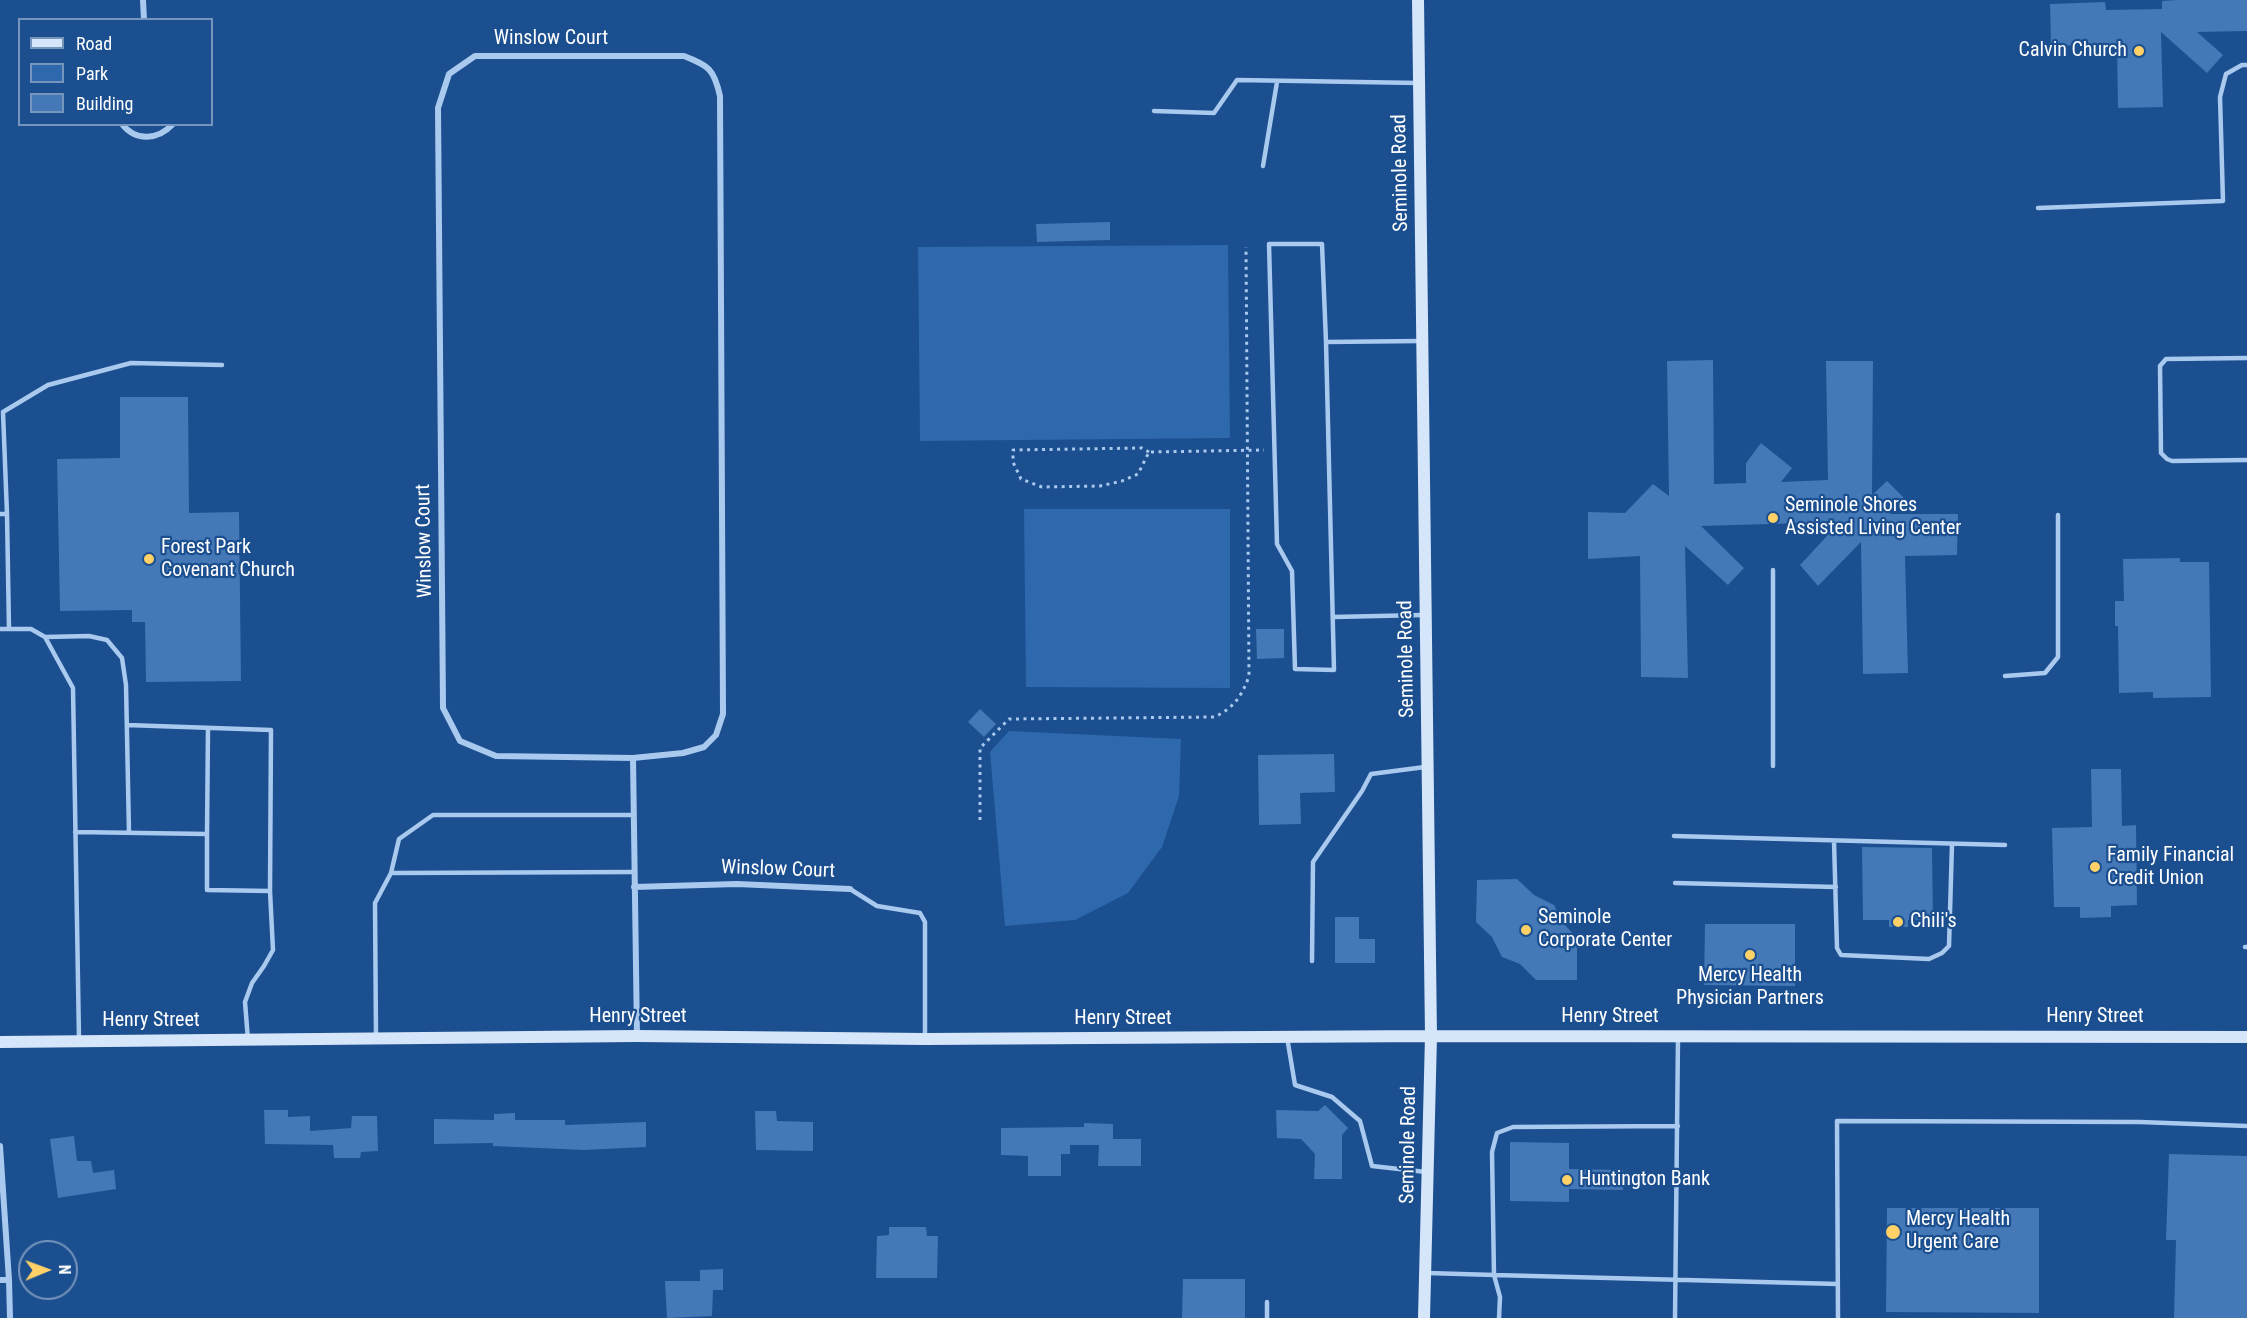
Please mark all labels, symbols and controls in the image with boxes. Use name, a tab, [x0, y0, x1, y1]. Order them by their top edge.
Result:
legend	[18, 18, 213, 126]
street label: Winslow Court	[494, 27, 608, 51]
text: Road	[76, 33, 112, 54]
place label: Calvin Church	[2019, 39, 2127, 63]
marker: Calvin Church	[2132, 44, 2146, 58]
text: Park	[76, 63, 108, 84]
text: Building	[76, 93, 133, 114]
street label: Seminole Road	[1388, 114, 1414, 232]
street label: Winslow Court	[412, 484, 438, 598]
place label: Seminole Shores Assisted Living Center	[1785, 494, 1961, 541]
marker: Seminole Shores Assisted Living Center	[1766, 511, 1780, 525]
place label: Forest Park Covenant Church	[161, 536, 295, 583]
marker: Forest Park Covenant Church	[142, 552, 156, 566]
street label: Seminole Road	[1394, 600, 1420, 718]
place label: Family Financial Credit Union	[2107, 844, 2234, 891]
street label: Winslow Court	[720, 856, 836, 884]
marker: Family Financial Credit Union	[2088, 860, 2102, 874]
place label: Seminole Corporate Center	[1538, 906, 1672, 953]
place label: Chili's	[1910, 910, 1957, 934]
marker: Chili's	[1891, 915, 1905, 929]
marker: Seminole Corporate Center	[1519, 923, 1533, 937]
marker: Mercy Health Physician Partners	[1743, 948, 1757, 962]
place label: Mercy Health Physician Partners	[1676, 964, 1824, 1011]
street label: Henry Street	[589, 1005, 687, 1029]
street label: Henry Street	[1561, 1005, 1659, 1029]
street label: Henry Street	[2046, 1005, 2144, 1029]
street label: Henry Street	[1074, 1007, 1172, 1031]
street label: Henry Street	[102, 1009, 200, 1033]
street label: Seminole Road	[1396, 1086, 1422, 1204]
place label: Huntington Bank	[1579, 1168, 1710, 1192]
marker: Huntington Bank	[1560, 1173, 1574, 1187]
place label: Mercy Health Urgent Care	[1906, 1208, 2010, 1255]
marker: Mercy Health Urgent Care	[1884, 1223, 1902, 1241]
north arrow	[18, 1240, 78, 1300]
text: N	[55, 1265, 74, 1275]

